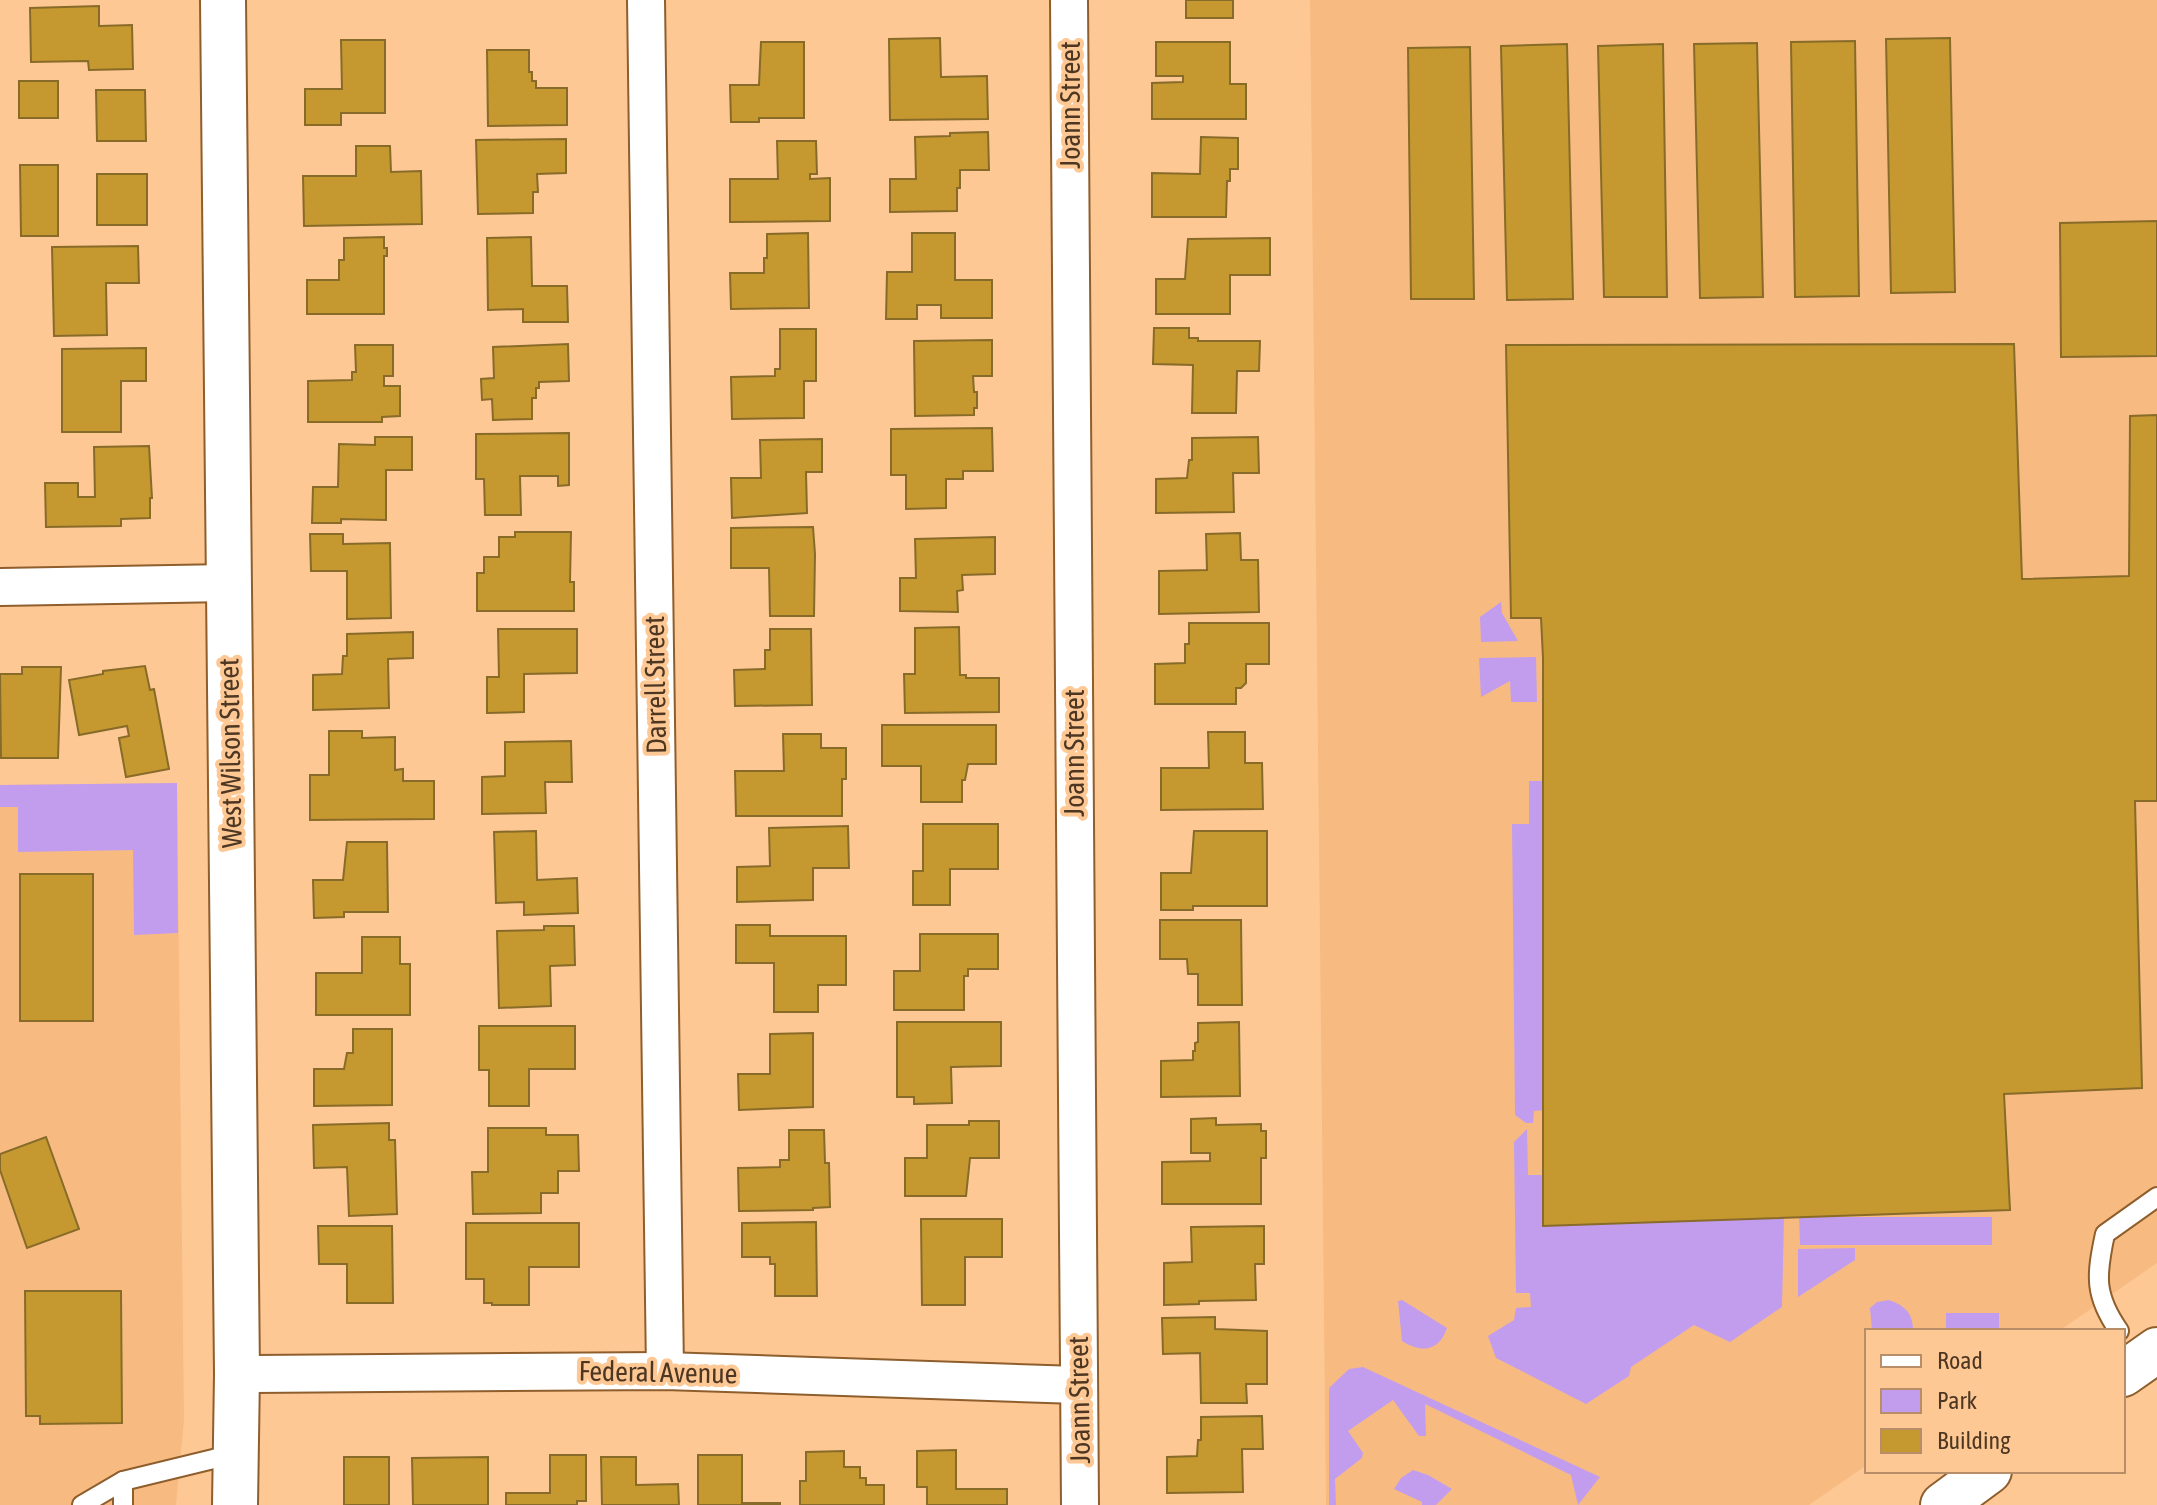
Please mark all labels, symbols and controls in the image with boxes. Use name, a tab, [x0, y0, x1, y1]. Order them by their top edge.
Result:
street label: Joann Street	[1054, 41, 1086, 169]
street label: Darrell Street	[638, 616, 672, 754]
street label: West Wilson Street	[212, 658, 248, 848]
street label: Joann Street	[1058, 689, 1090, 817]
legend	[1865, 1329, 2125, 1473]
street label: Joann Street	[1062, 1336, 1096, 1464]
text: Road	[1937, 1347, 1983, 1374]
street label: Federal Avenue	[578, 1355, 738, 1389]
text: Park	[1937, 1387, 1978, 1414]
text: Building	[1937, 1427, 2011, 1454]

